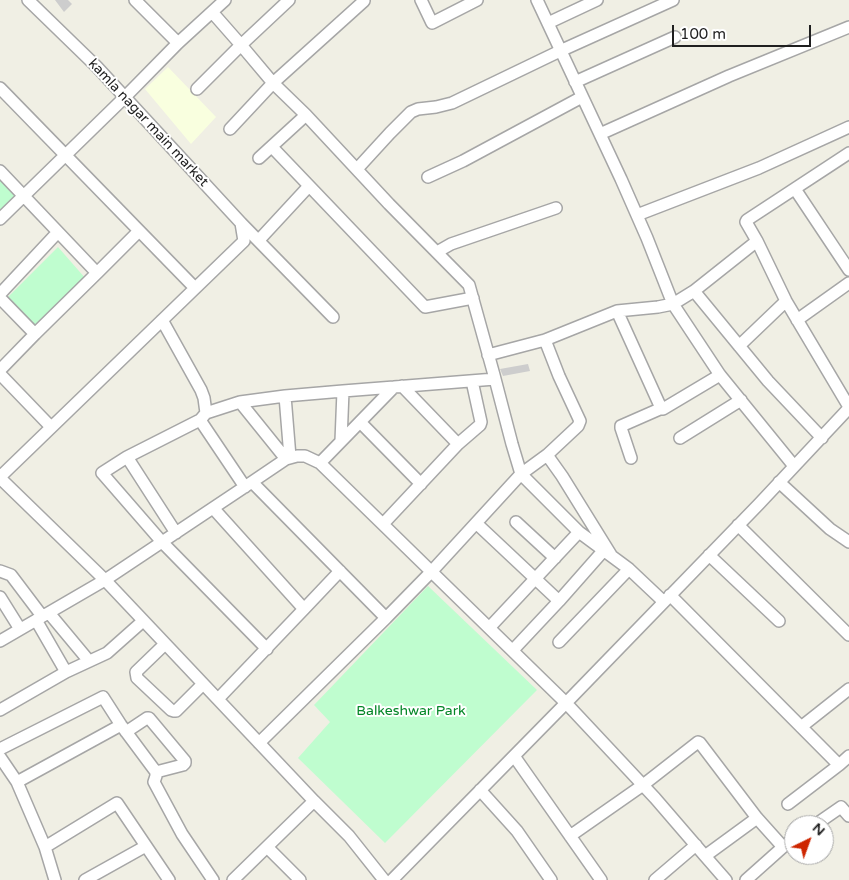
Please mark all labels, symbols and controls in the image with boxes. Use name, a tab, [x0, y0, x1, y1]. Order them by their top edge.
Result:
scale bar	[674, 15, 813, 47]
text: 100 m	[680, 25, 726, 43]
street label: kamla nagar main market	[84, 56, 212, 190]
park label: Balkeshwar Park	[356, 703, 466, 719]
north arrow	[784, 815, 834, 865]
text: N	[809, 819, 829, 839]

